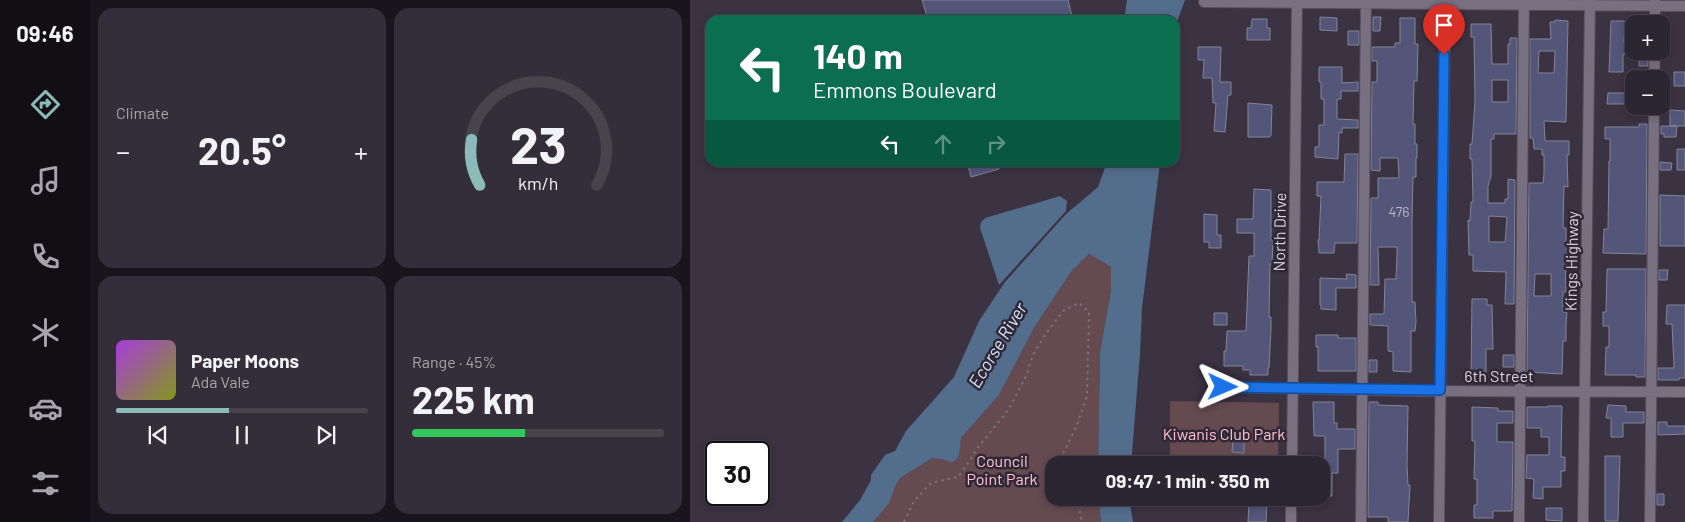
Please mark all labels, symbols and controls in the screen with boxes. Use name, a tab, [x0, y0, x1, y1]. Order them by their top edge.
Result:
pin	[1423, 4, 1465, 55]
icon: arrive	[1430, 11, 1458, 39]
map controls	[1625, 15, 1670, 115]
button: +	[1625, 15, 1670, 60]
text: 09:46	[16, 20, 74, 46]
text: 140 m	[813, 34, 903, 76]
icon: left	[730, 35, 795, 100]
button: −	[1625, 70, 1670, 115]
text: Emmons Boulevard	[813, 76, 997, 102]
icon: directions	[28, 87, 63, 122]
text: Climate	[116, 103, 169, 122]
text: 23	[510, 112, 566, 174]
text: 20.5°	[198, 127, 286, 173]
icon: left	[876, 130, 904, 158]
icon: ahead	[929, 130, 957, 158]
icon: right	[982, 130, 1010, 158]
text: −	[116, 134, 130, 168]
text: +	[354, 134, 368, 168]
icon: music	[28, 163, 63, 198]
text: km/h	[518, 172, 558, 194]
street label: North Drive	[1269, 192, 1289, 272]
house number: 476	[1388, 203, 1410, 220]
street label: Kings Highway	[1561, 210, 1581, 311]
icon: phone	[28, 239, 63, 274]
water label: Ecorse River	[963, 298, 1031, 392]
icon: climate	[28, 315, 63, 350]
text: Paper Moons	[191, 349, 299, 372]
text: Range · 45%	[412, 352, 496, 371]
position arrow	[1196, 360, 1248, 412]
street label: 6th Street	[1464, 366, 1534, 385]
text: Ada Vale	[191, 372, 250, 391]
text: 225 km	[412, 376, 535, 422]
icon: car	[28, 391, 63, 426]
icon: previous	[144, 421, 172, 449]
icon: pause	[228, 421, 256, 449]
icon: next	[312, 421, 340, 449]
park label: Kiwanis Club Park	[1163, 424, 1285, 443]
speed limit sign: 30	[705, 441, 770, 506]
park label: Council Point Park	[966, 451, 1038, 488]
icon: filters	[28, 466, 63, 501]
text: 09:47 · 1 min · 350 m	[1105, 469, 1270, 492]

